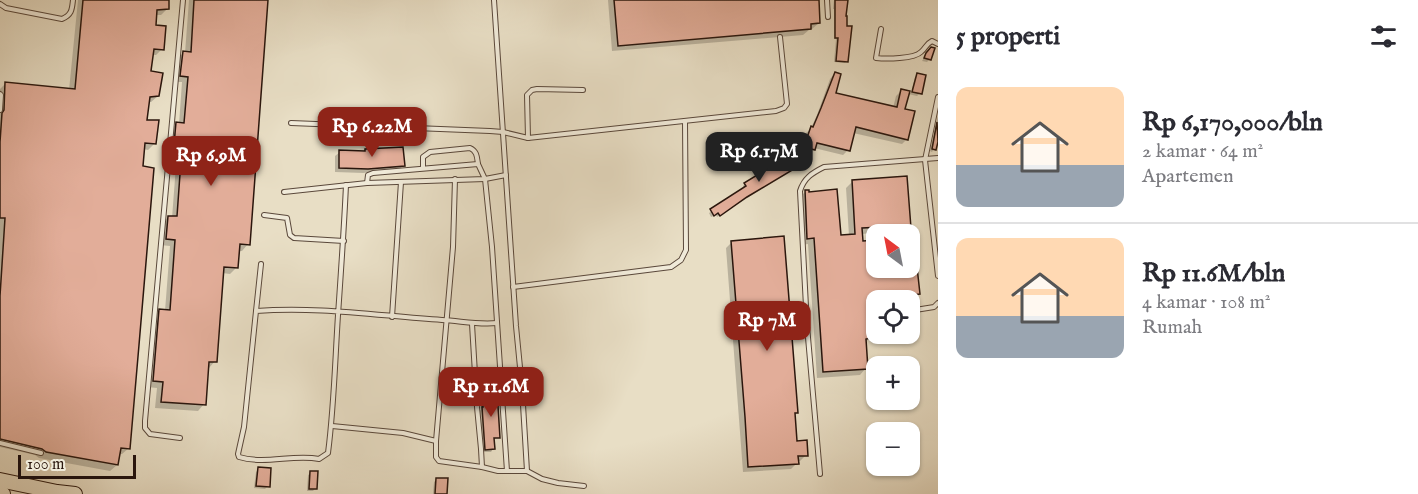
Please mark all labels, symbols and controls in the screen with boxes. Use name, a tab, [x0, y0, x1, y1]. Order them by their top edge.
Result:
text: 5 properti	[956, 20, 1060, 53]
icon: filters	[1367, 20, 1400, 53]
text: Rp 6,170,000/bln	[1142, 106, 1323, 139]
pin: Rp 6.22M	[310, 107, 434, 158]
icon: home	[1004, 111, 1076, 183]
text: Rp 6.22M	[332, 114, 412, 139]
pin: Rp 6.17M	[697, 132, 821, 183]
pin: Rp 6.9M	[156, 136, 266, 187]
text: Rp 6.17M	[720, 139, 798, 164]
text: 2 kamar · 64 m²	[1142, 139, 1263, 164]
text: Rp 6.9M	[176, 143, 246, 168]
text: Apartemen	[1142, 164, 1234, 189]
north arrow	[866, 224, 920, 278]
map controls	[866, 224, 920, 476]
text: Rp 11.6M/bln	[1142, 257, 1285, 290]
icon: home	[1004, 262, 1076, 334]
button: locate	[866, 290, 920, 344]
text: 4 kamar · 108 m²	[1142, 290, 1271, 315]
pin: Rp 7M	[725, 301, 809, 352]
text: Rp 7M	[738, 308, 796, 333]
text: Rumah	[1142, 315, 1202, 340]
button: +	[866, 356, 920, 410]
pin: Rp 11.6M	[429, 367, 553, 418]
text: Rp 11.6M	[453, 374, 529, 399]
button: −	[866, 422, 920, 476]
scale bar	[18, 452, 136, 480]
text: 100 m	[27, 455, 64, 475]

